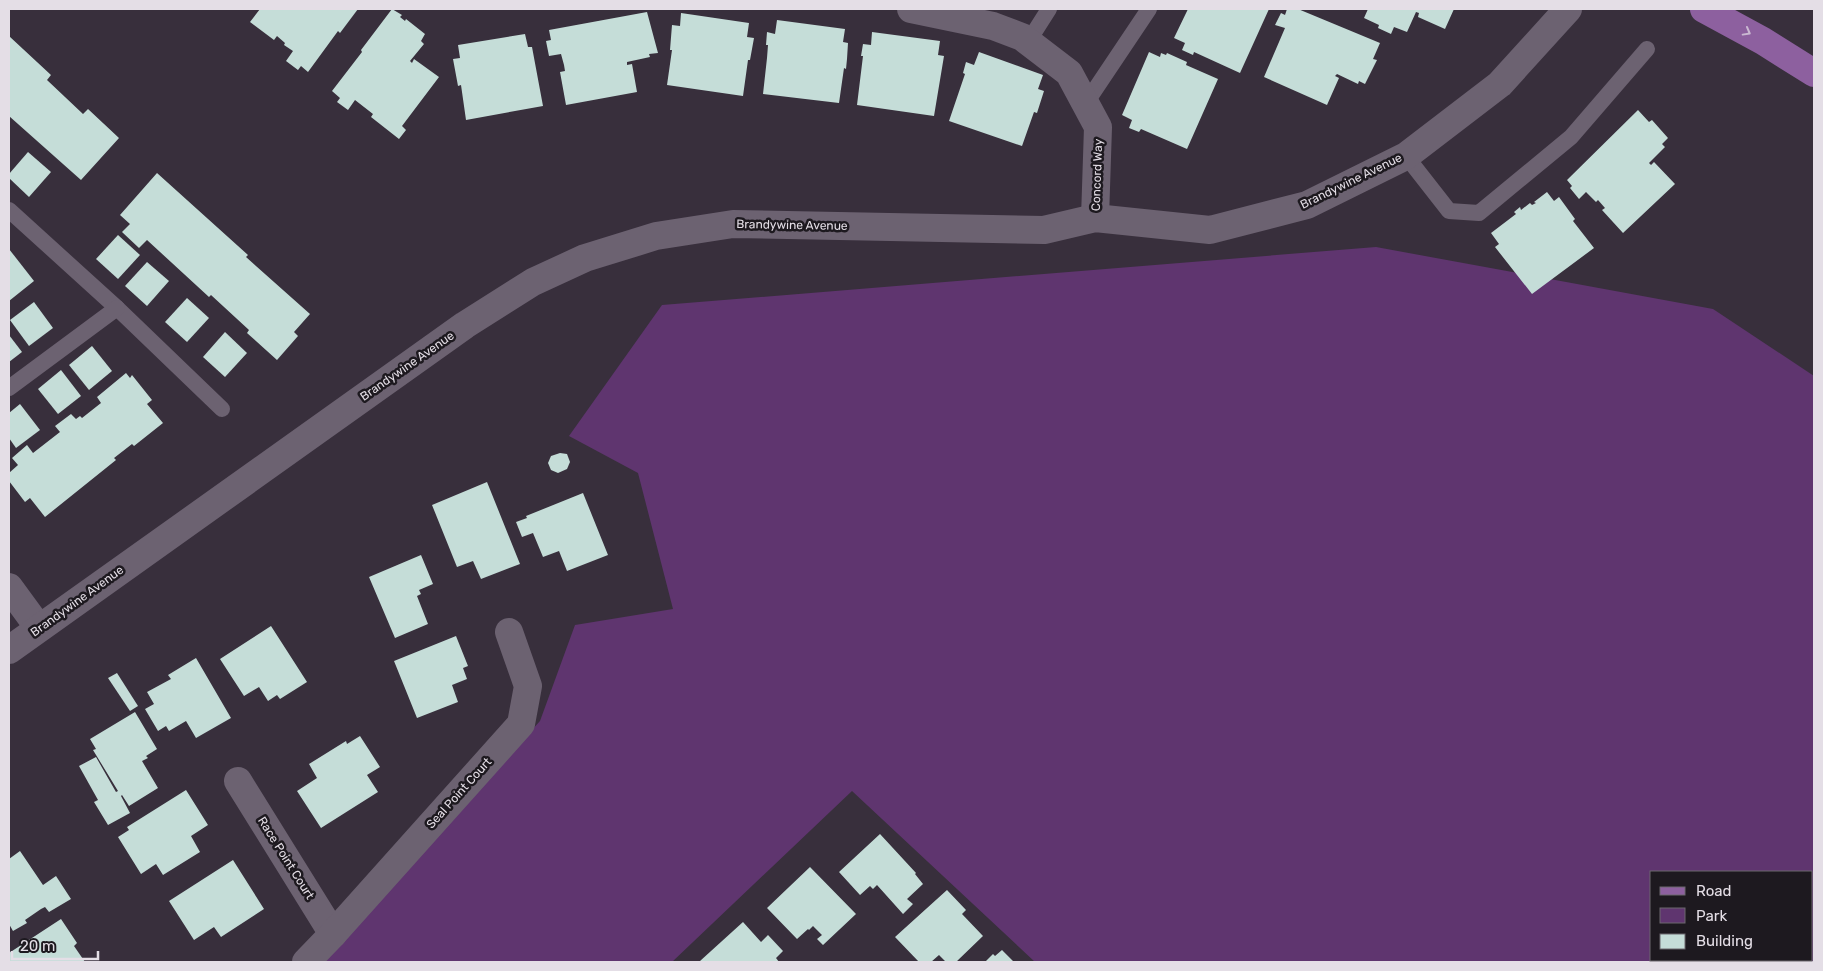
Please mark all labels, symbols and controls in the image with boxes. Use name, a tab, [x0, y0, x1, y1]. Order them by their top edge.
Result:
one-way arrow	[1742, 26, 1751, 36]
street label: Concord Way	[1089, 138, 1105, 211]
street label: Brandywine Avenue	[1298, 150, 1404, 212]
street label: Brandywine Avenue	[736, 217, 848, 233]
street label: Brandywine Avenue	[357, 328, 457, 404]
street label: Brandywine Avenue	[28, 562, 126, 639]
street label: Seal Point Court	[424, 755, 495, 831]
street label: Race Point Court	[255, 814, 317, 902]
legend	[1650, 871, 1813, 961]
text: Road	[1696, 882, 1732, 900]
text: Park	[1696, 907, 1727, 925]
scale bar	[12, 928, 99, 960]
text: Building	[1696, 932, 1753, 950]
text: 20 m	[20, 937, 55, 955]

